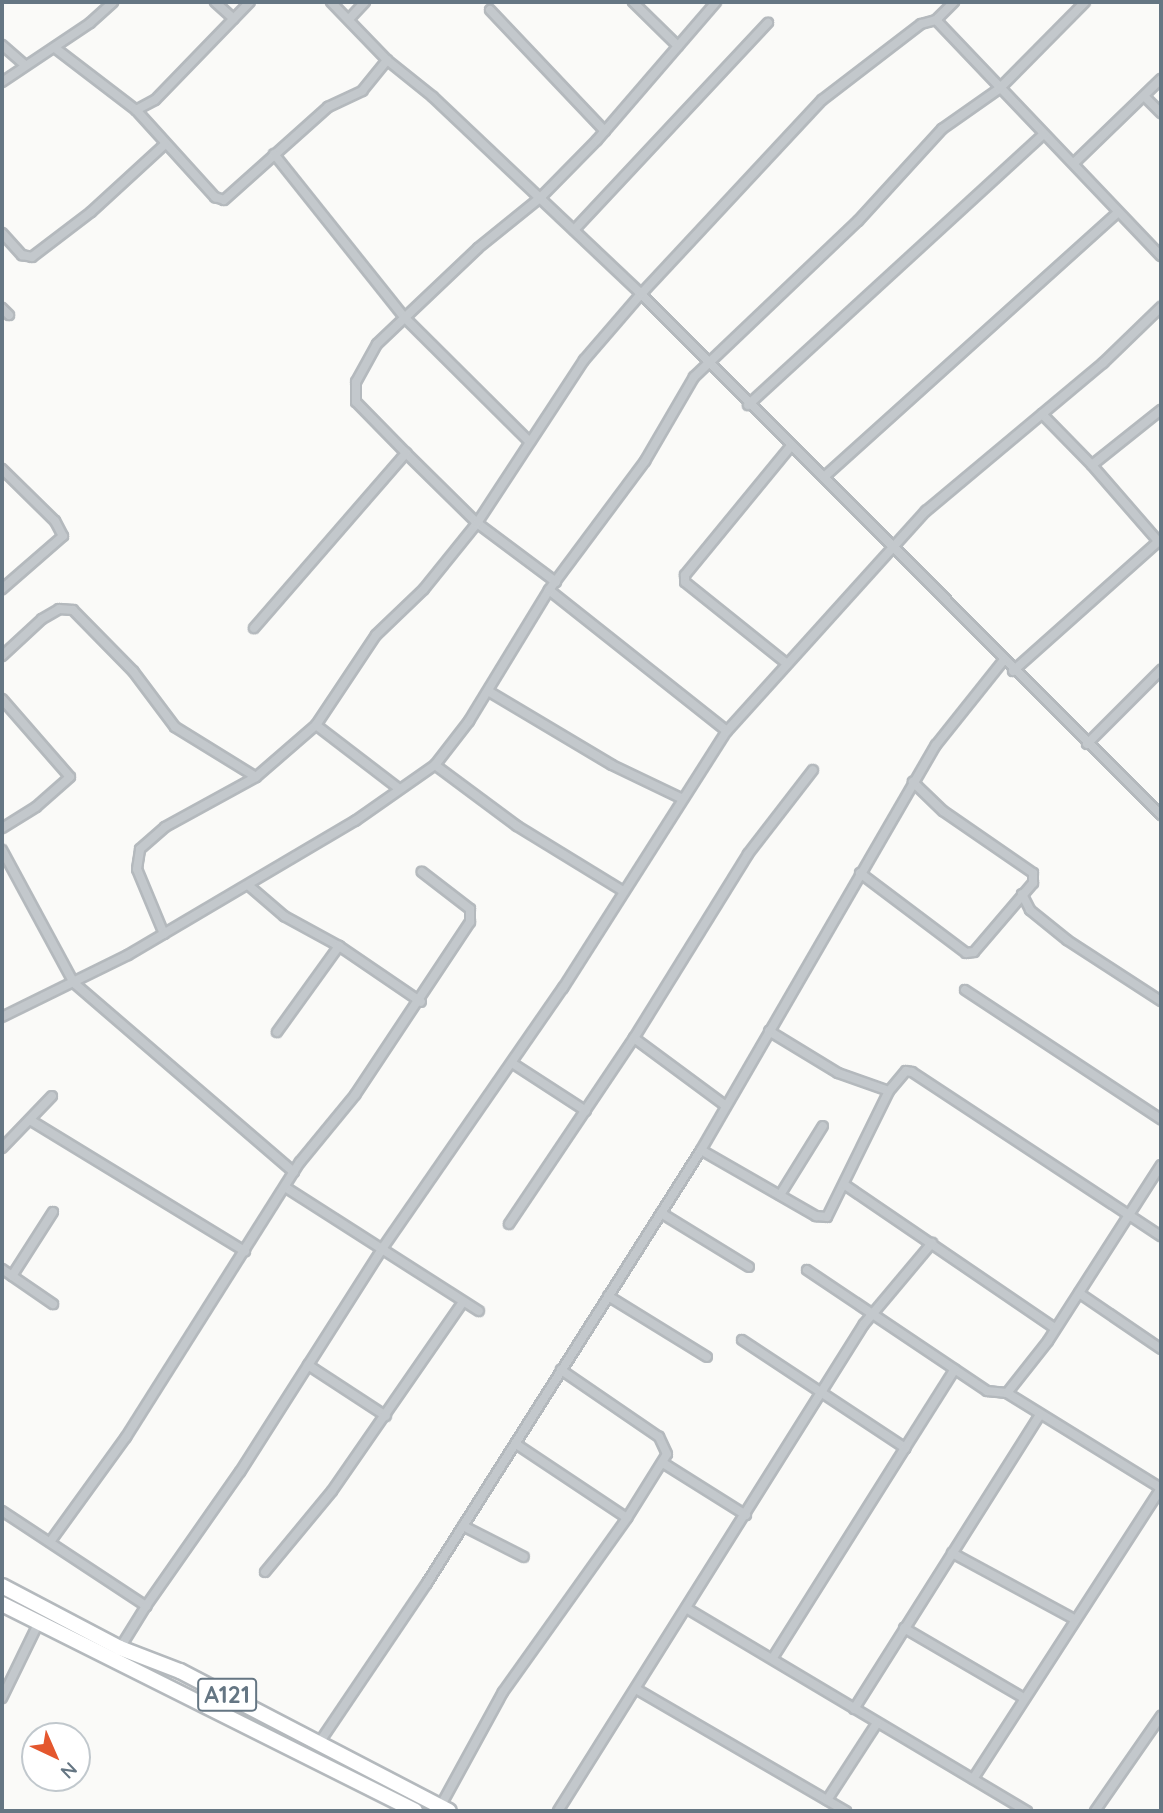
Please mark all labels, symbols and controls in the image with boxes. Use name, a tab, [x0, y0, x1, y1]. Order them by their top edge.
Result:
road number: A121	[196, 1676, 258, 1714]
north arrow	[21, 1722, 91, 1792]
text: N	[56, 1757, 83, 1784]

